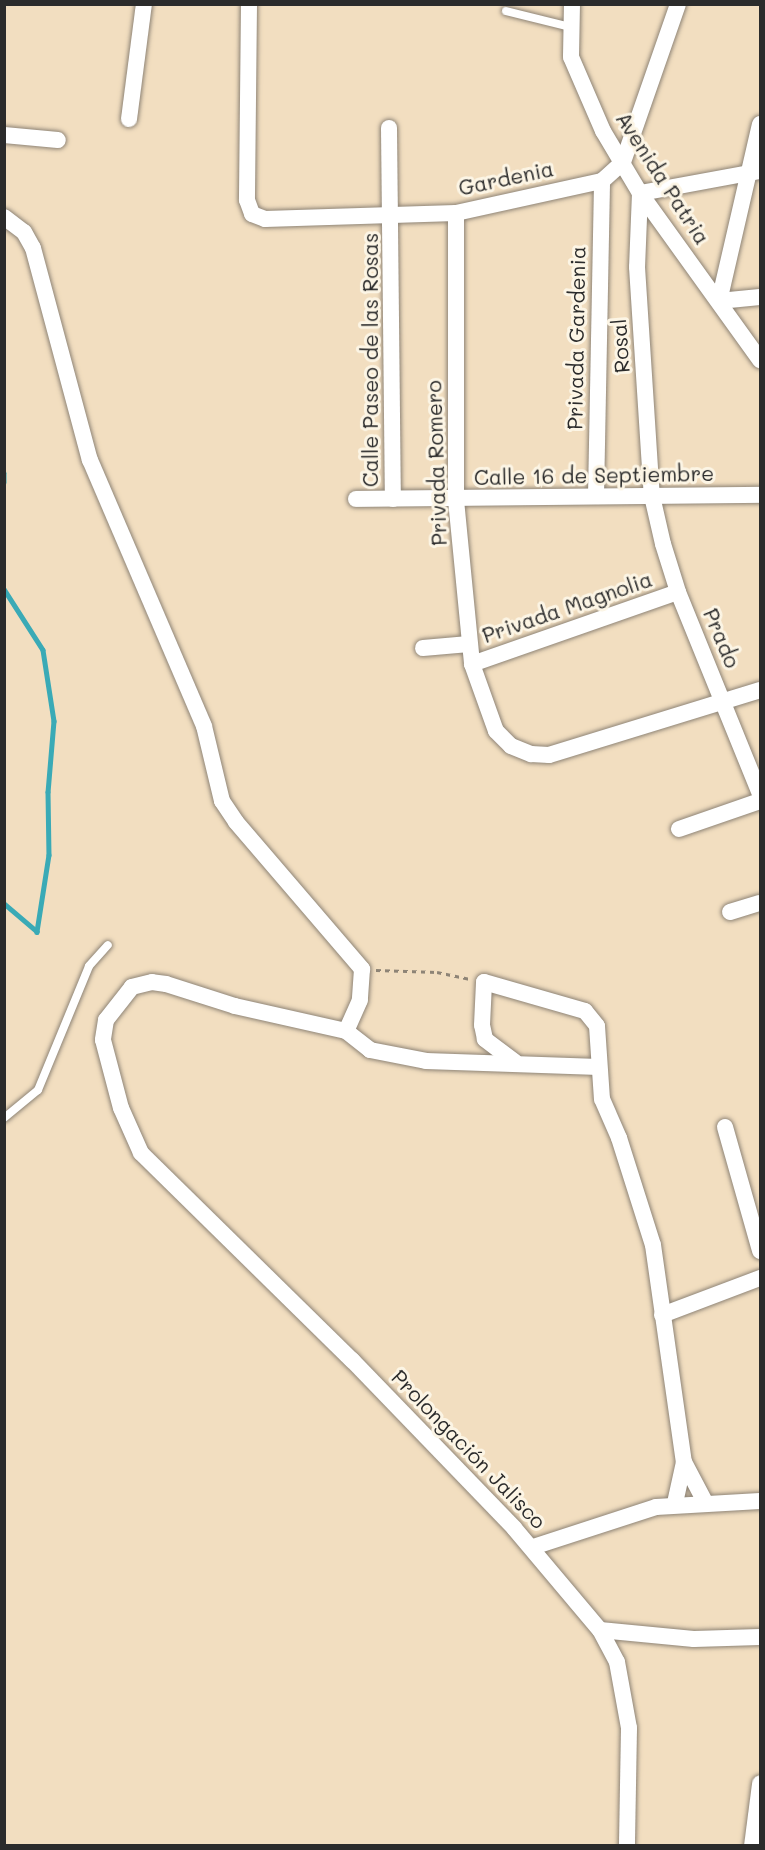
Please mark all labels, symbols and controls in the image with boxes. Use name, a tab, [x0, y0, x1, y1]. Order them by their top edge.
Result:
street label: Avenida Patria	[611, 107, 715, 249]
street label: Gardenia	[456, 156, 556, 200]
street label: Calle Paseo de las Rosas	[357, 233, 383, 487]
street label: Privada Gardenia	[562, 246, 590, 430]
street label: Rosal	[606, 318, 634, 374]
street label: Privada Romero	[421, 380, 451, 546]
street label: Calle 16 de Septiembre	[474, 460, 714, 490]
street label: Privada Magnolia	[479, 566, 655, 648]
street label: Prado	[698, 604, 746, 672]
street label: Prolongación Jalisco	[387, 1364, 551, 1534]

